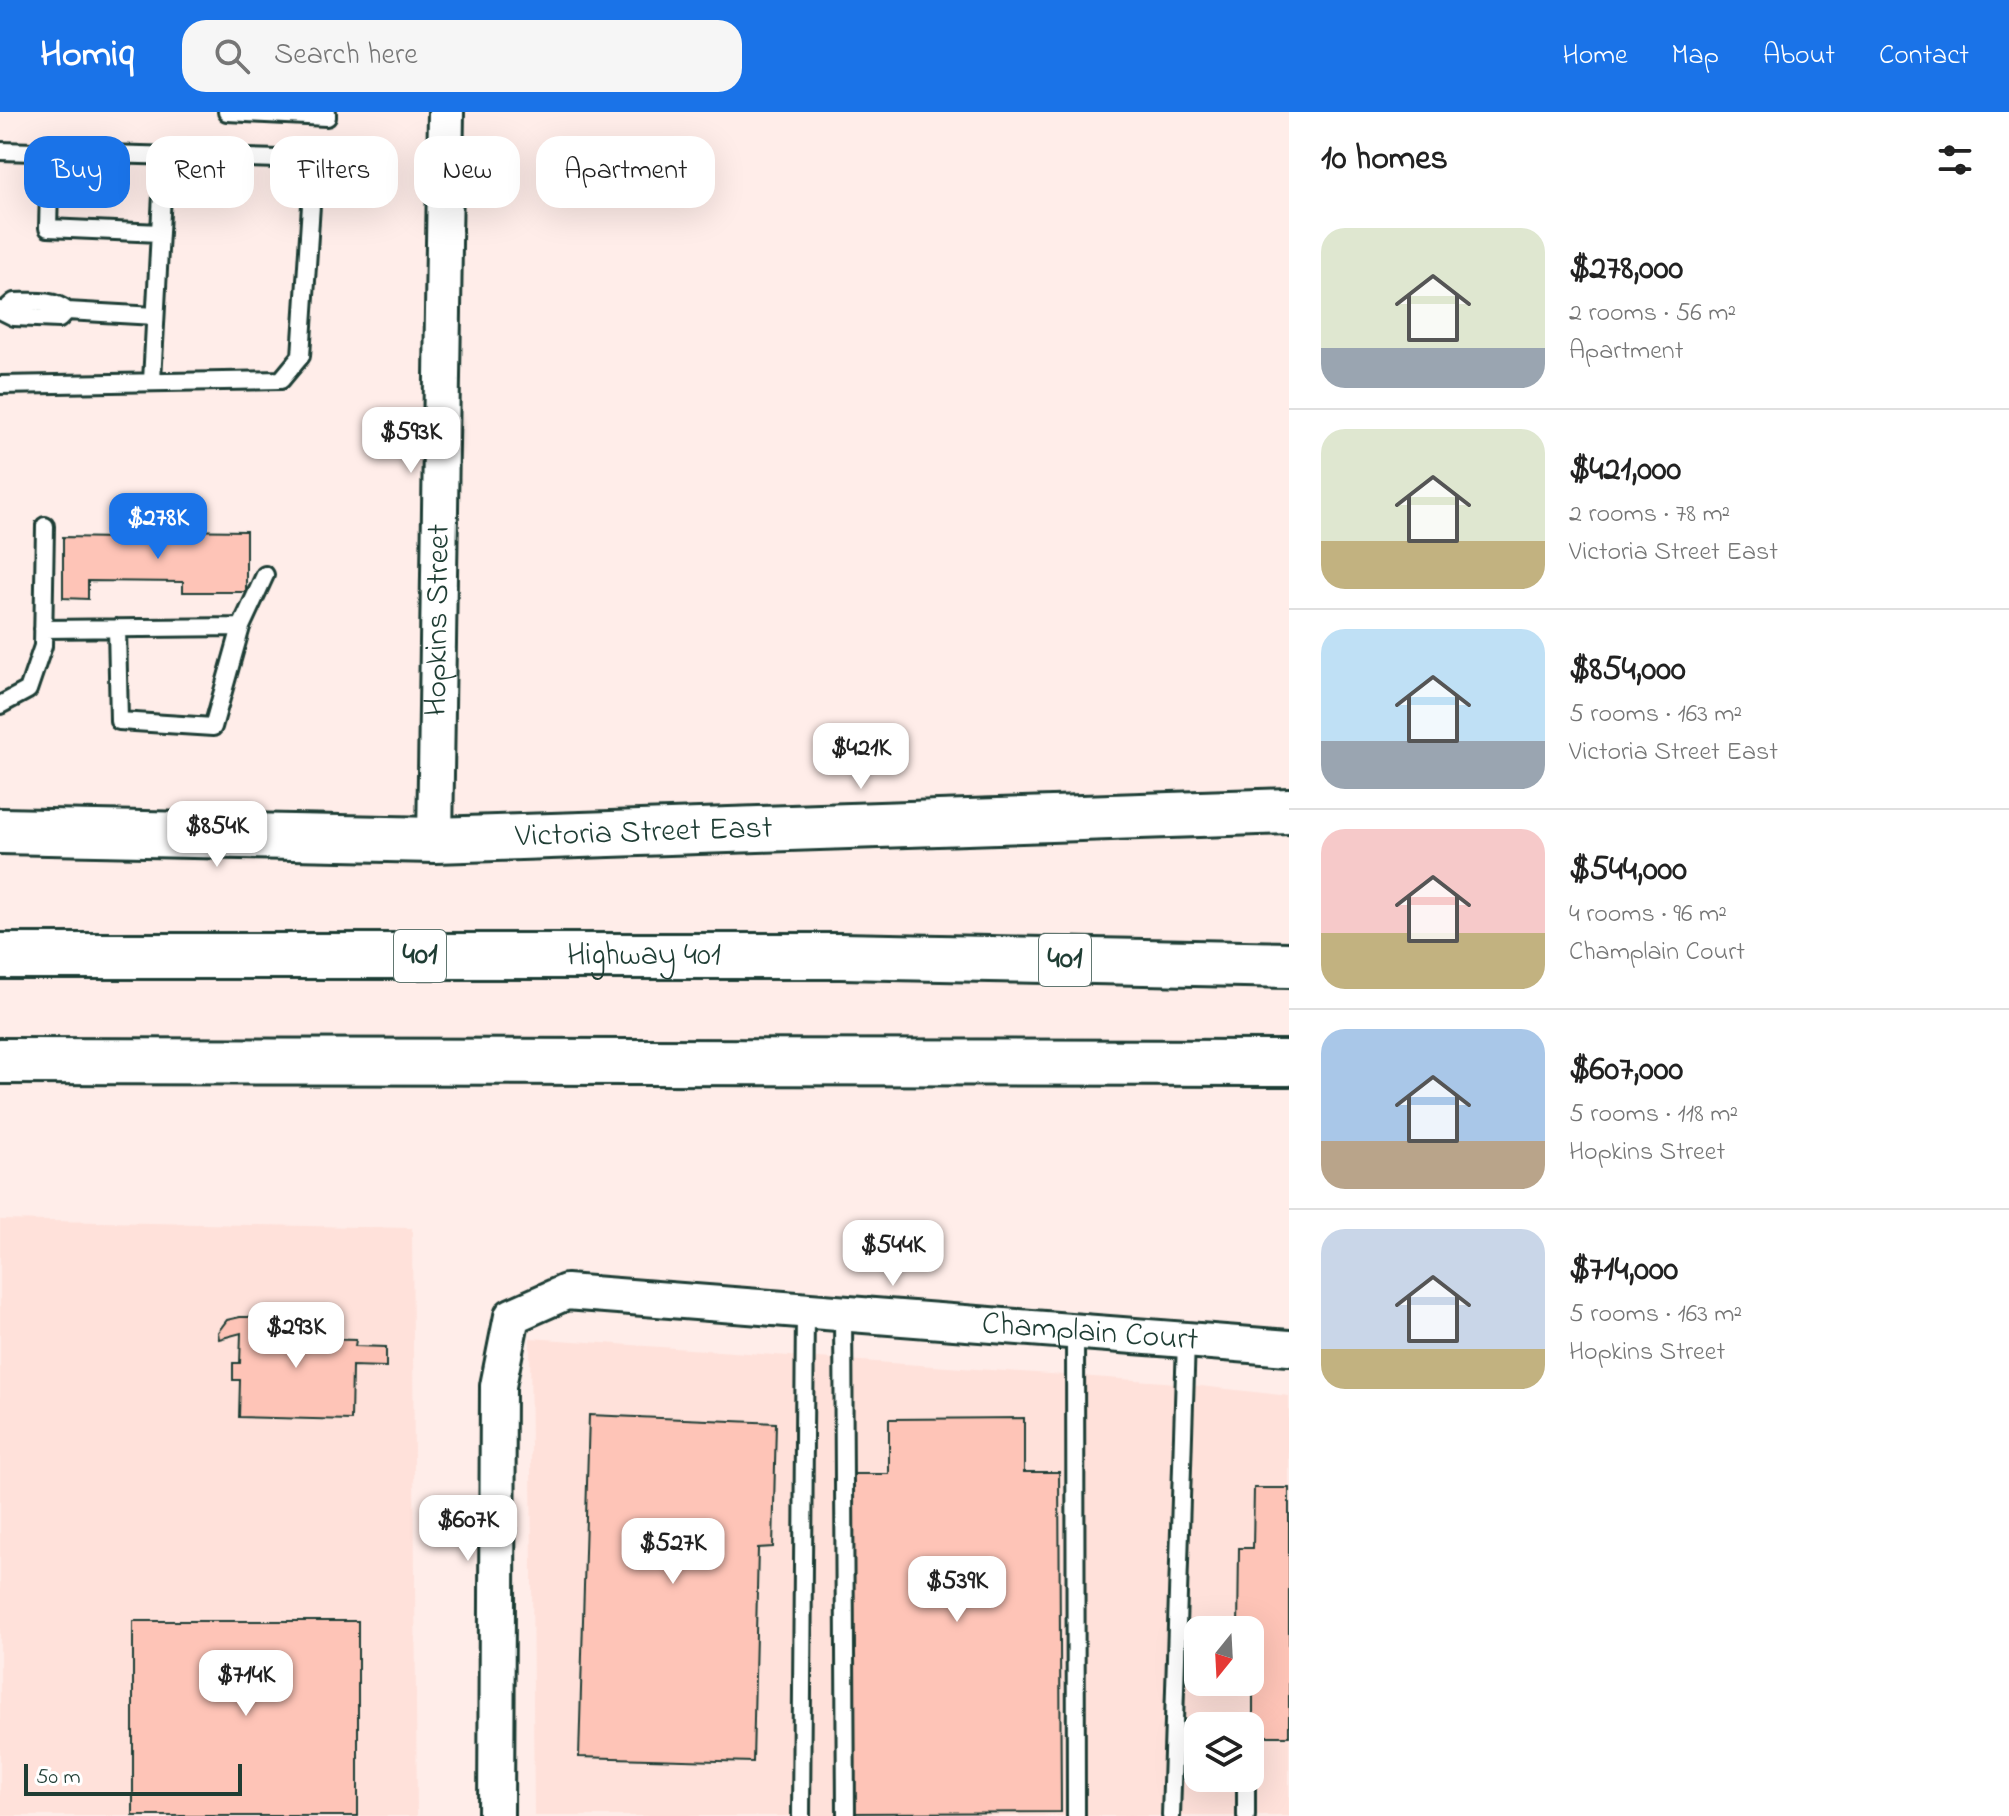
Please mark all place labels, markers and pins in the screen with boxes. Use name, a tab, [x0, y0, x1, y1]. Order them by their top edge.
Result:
pin: $593K	[355, 407, 467, 475]
pin: $278K	[102, 493, 214, 561]
pin: $421K	[805, 723, 917, 791]
pin: $854K	[161, 801, 273, 869]
pin: $544K	[837, 1220, 949, 1288]
pin: $293K	[240, 1302, 352, 1370]
pin: $607K	[412, 1495, 524, 1563]
pin: $527K	[617, 1518, 729, 1586]
pin: $539K	[901, 1556, 1013, 1624]
pin: $714K	[190, 1650, 302, 1718]

